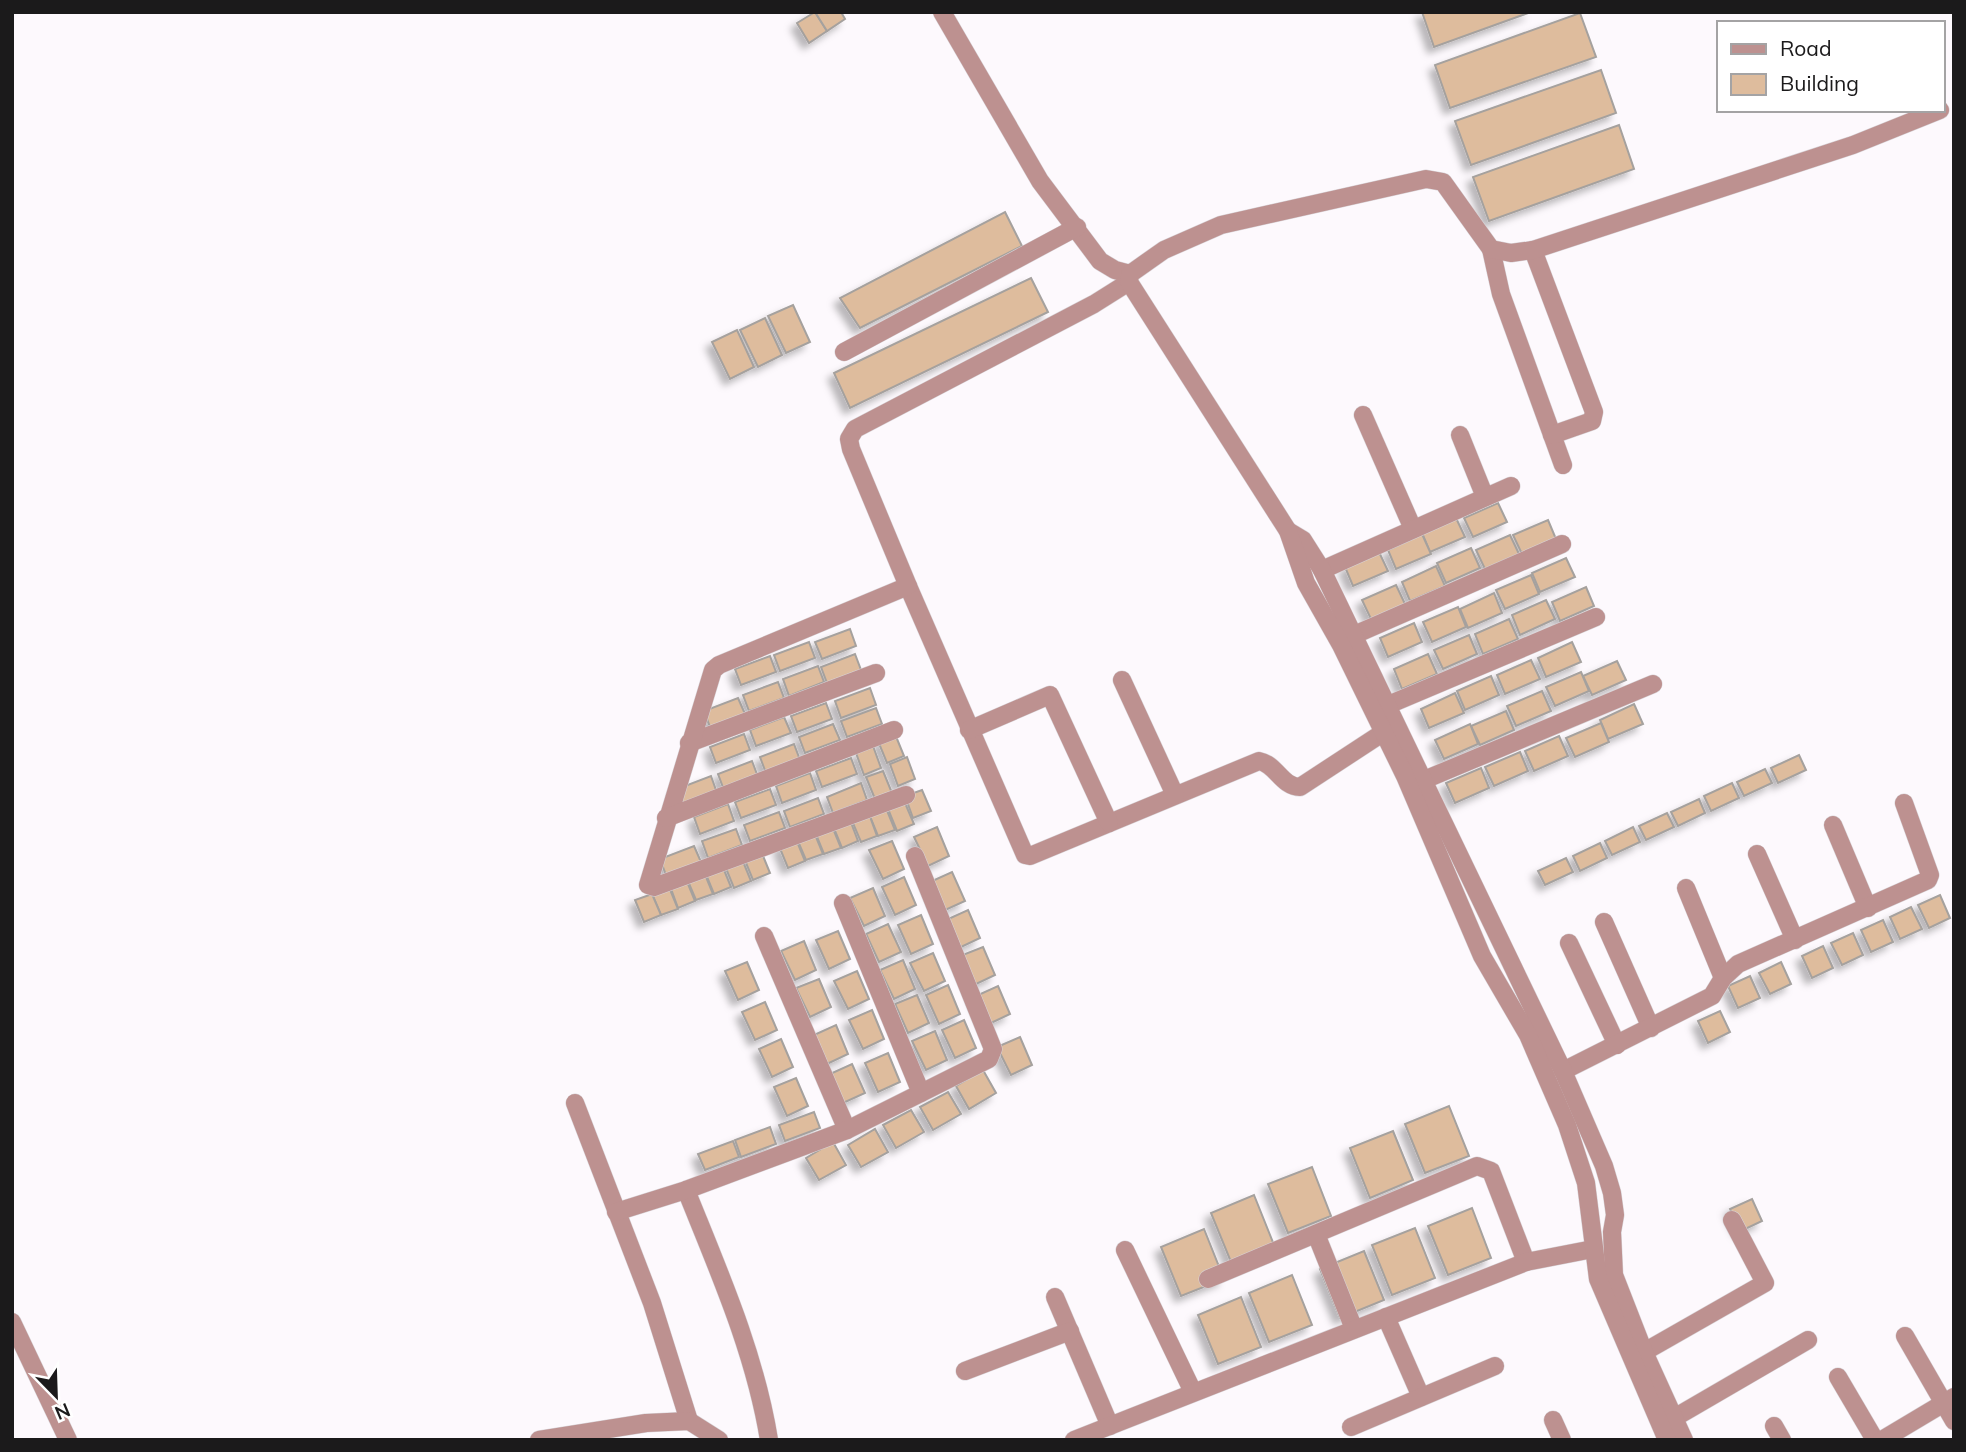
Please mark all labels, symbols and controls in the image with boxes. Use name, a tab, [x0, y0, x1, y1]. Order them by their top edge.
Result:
legend	[1717, 21, 1945, 112]
text: Road	[1780, 35, 1831, 61]
text: Building	[1780, 70, 1859, 96]
north arrow	[21, 1361, 91, 1431]
text: N	[51, 1398, 74, 1425]

